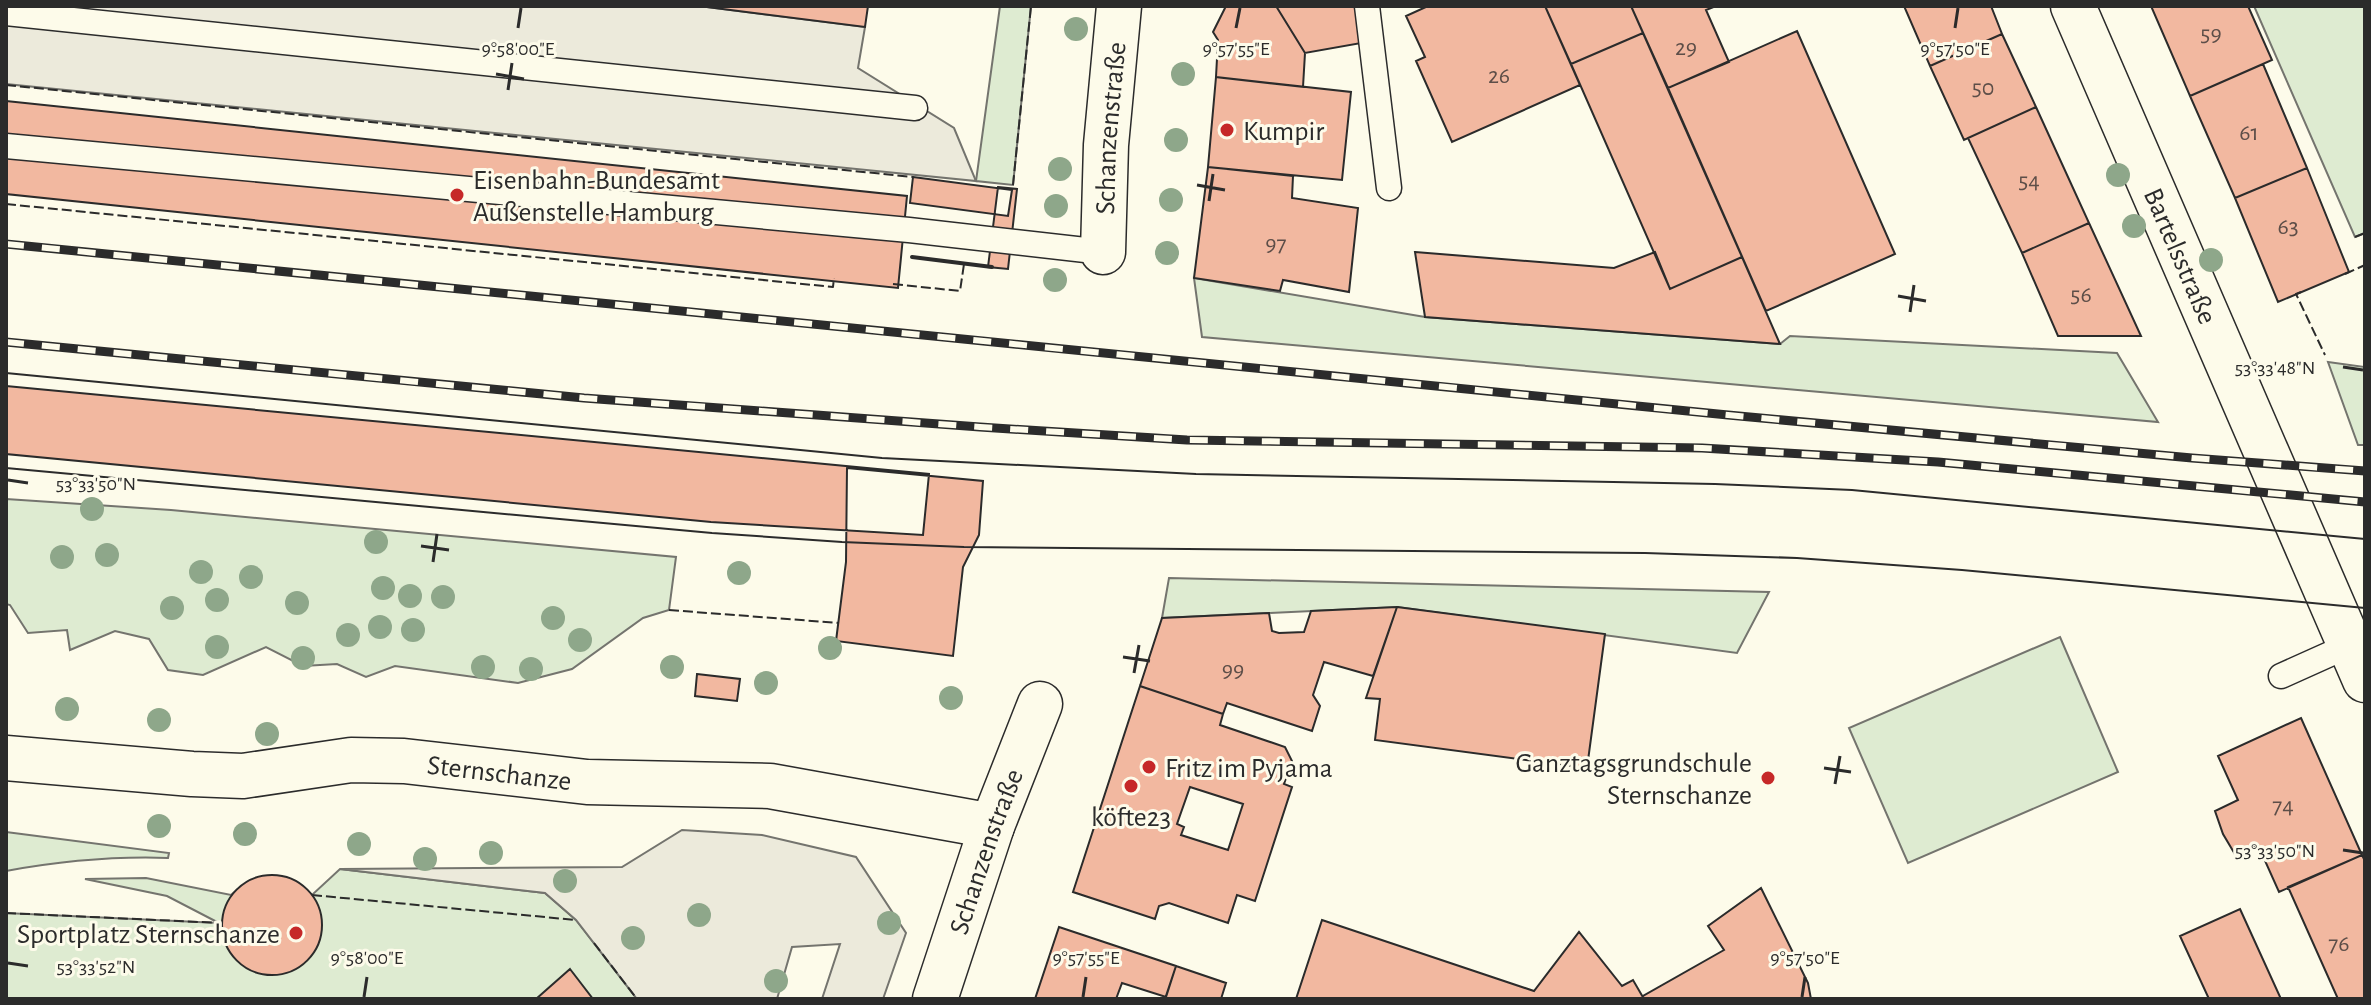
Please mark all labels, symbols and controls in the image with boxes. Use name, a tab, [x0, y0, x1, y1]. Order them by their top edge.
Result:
house number: 59	[2200, 22, 2222, 46]
house number: 29	[1675, 36, 1697, 60]
text: 9°58'00"E	[482, 39, 555, 59]
text: 9°57'55"E	[1202, 39, 1270, 59]
text: 9°57'50"E	[1920, 39, 1990, 59]
street label: Schanzenstraße	[1092, 41, 1132, 215]
house number: 26	[1488, 64, 1510, 88]
house number: 50	[1972, 76, 1994, 100]
place label: Kumpir	[1243, 118, 1324, 146]
marker: Kumpir	[1218, 121, 1236, 139]
house number: 61	[2239, 121, 2259, 145]
place label: Eisenbahn-Bundesamt Außenstelle Hamburg	[473, 167, 720, 227]
house number: 54	[2018, 169, 2040, 193]
street label: Bartelsstraße	[2138, 184, 2221, 328]
marker: Eisenbahn-Bundesamt Außenstelle Hamburg	[448, 186, 466, 204]
house number: 63	[2277, 215, 2299, 239]
house number: 97	[1265, 232, 1287, 256]
house number: 56	[2070, 283, 2092, 307]
text: 53°33'48"N	[2235, 358, 2315, 378]
text: 53°33'50"N	[56, 474, 136, 494]
house number: 99	[1222, 658, 1244, 682]
place label: Ganztagsgrundschule Sternschanze	[1516, 750, 1752, 810]
street label: Sternschanze	[426, 752, 573, 796]
place label: Fritz im Pyjama	[1165, 755, 1333, 783]
marker: Fritz im Pyjama	[1140, 758, 1158, 776]
street label: Schanzenstraße	[945, 765, 1029, 938]
marker: Ganztagsgrundschule Sternschanze	[1759, 769, 1777, 787]
marker: köfte23	[1122, 777, 1140, 795]
house number: 74	[2272, 794, 2294, 818]
place label: köfte23	[1091, 804, 1171, 832]
text: 53°33'50"N	[2235, 841, 2315, 861]
place label: Sportplatz Sternschanze	[17, 921, 280, 949]
marker: Sportplatz Sternschanze	[287, 924, 305, 942]
house number: 76	[2328, 932, 2350, 956]
text: 9°58'00"E	[331, 948, 404, 968]
text: 9°57'55"E	[1052, 948, 1120, 968]
text: 9°57'50"E	[1770, 948, 1840, 968]
text: 53°33'52"N	[57, 957, 135, 977]

